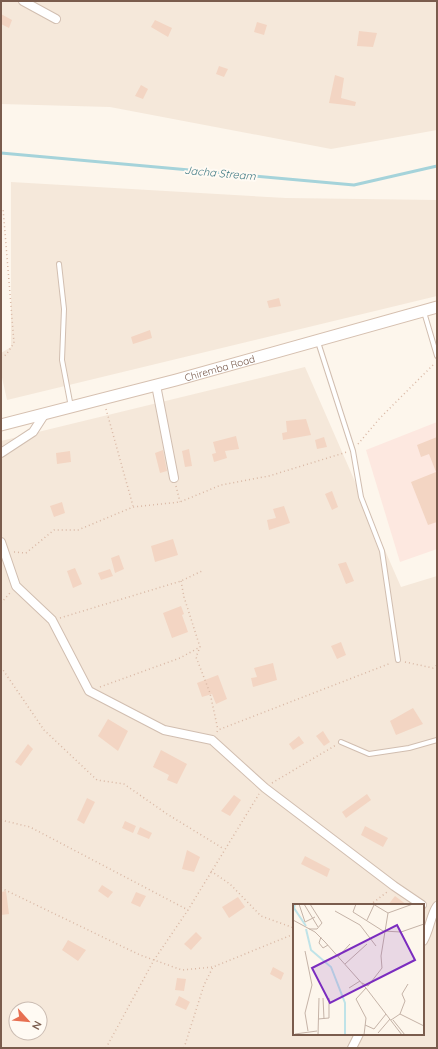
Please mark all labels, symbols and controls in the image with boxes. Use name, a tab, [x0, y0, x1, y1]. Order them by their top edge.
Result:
water label: Jacha Stream	[184, 163, 257, 183]
street label: Chiremba Road	[183, 352, 256, 384]
inset map	[293, 904, 424, 1035]
north arrow	[8, 1001, 48, 1041]
text: N	[29, 1019, 45, 1032]

